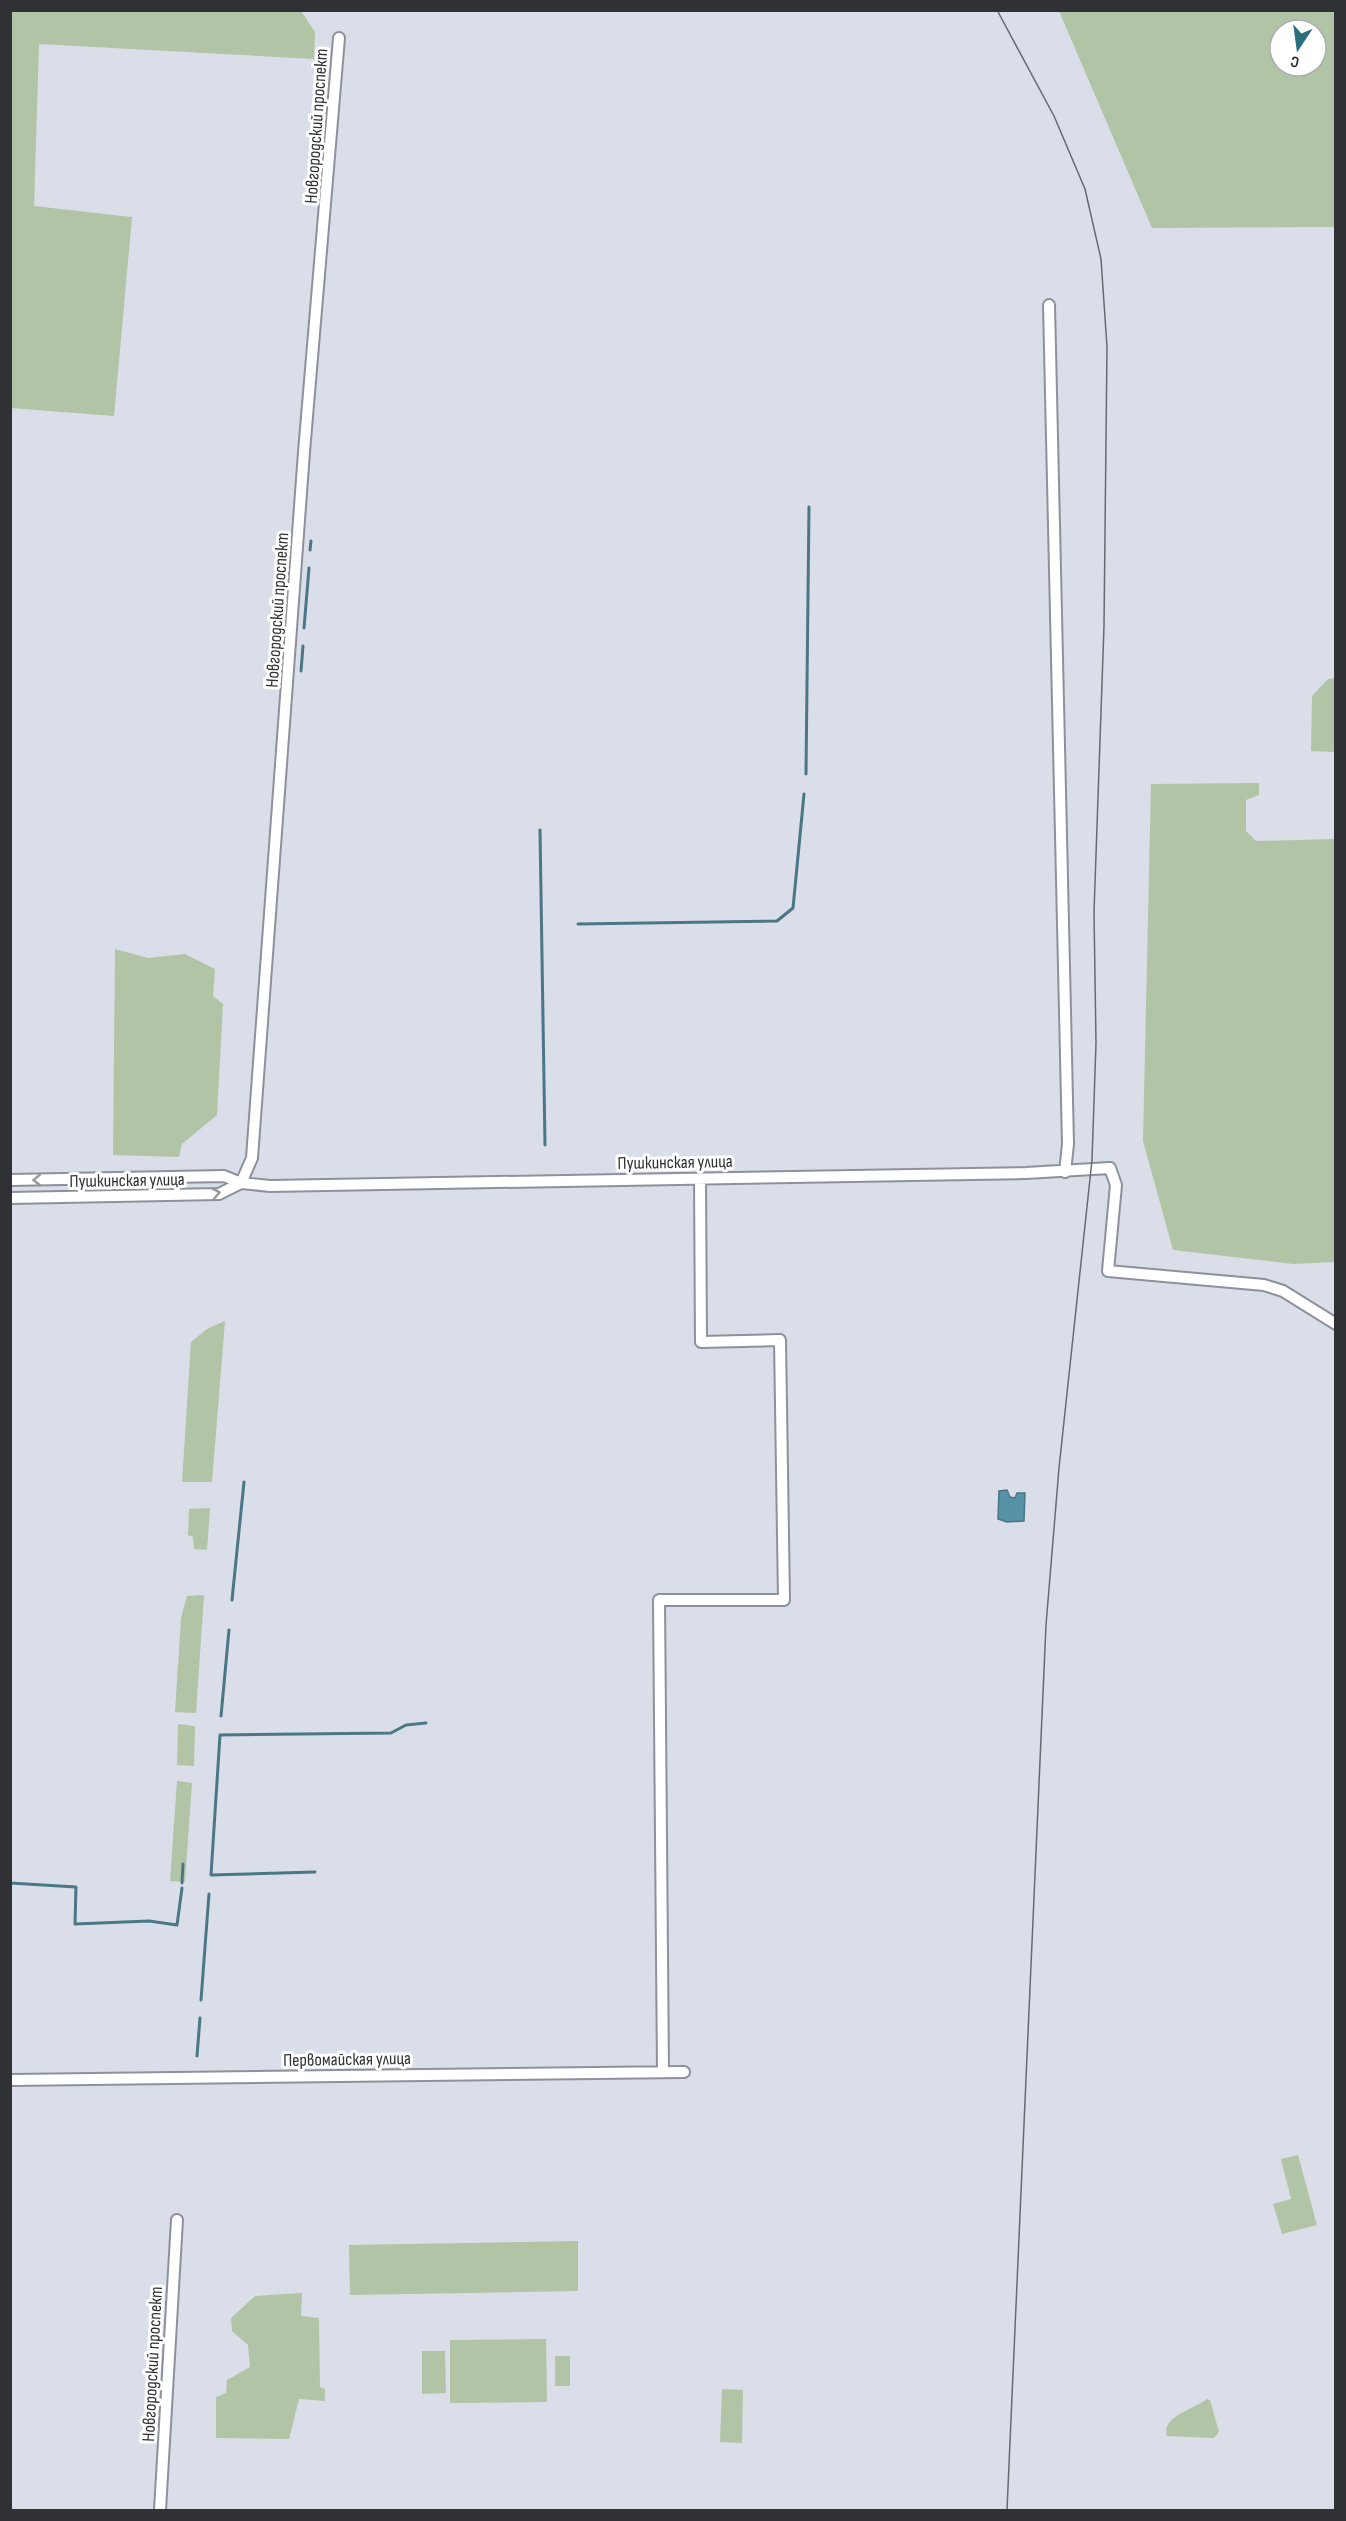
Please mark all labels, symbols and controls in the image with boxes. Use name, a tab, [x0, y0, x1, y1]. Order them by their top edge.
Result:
north arrow	[1268, 18, 1328, 78]
street label: Новгородский проспект	[301, 48, 332, 204]
text: С	[1289, 51, 1301, 71]
street label: Новгородский проспект	[262, 532, 293, 688]
street label: Пушкинская улица	[617, 1151, 733, 1174]
street label: Пушкинская улица	[69, 1169, 185, 1192]
one-way arrow	[32, 1174, 41, 1186]
one-way arrow	[210, 1187, 220, 1200]
street label: Первомайская улица	[283, 2048, 411, 2071]
street label: Новгородский проспект	[138, 2286, 167, 2442]

